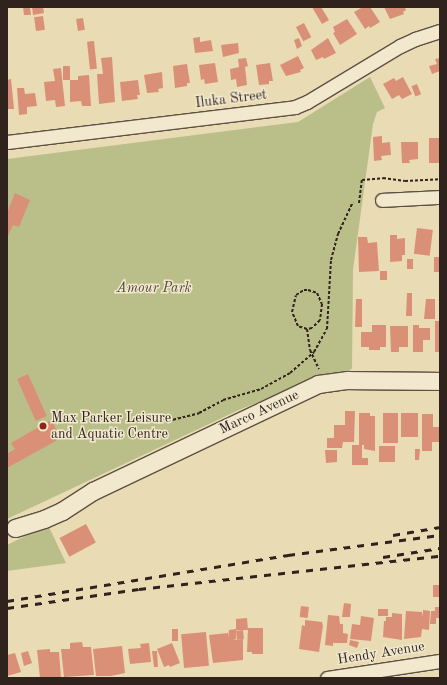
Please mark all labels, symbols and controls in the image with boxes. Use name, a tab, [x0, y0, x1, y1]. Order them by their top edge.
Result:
street label: Iluka Street	[194, 86, 268, 112]
park label: Amour Park	[117, 280, 191, 296]
street label: Marco Avenue	[217, 386, 301, 438]
place label: Max Parker Leisure and Aquatic Centre	[51, 410, 171, 442]
marker: Max Parker Leisure and Aquatic Centre	[38, 421, 48, 431]
street label: Hendy Avenue	[336, 638, 426, 668]

